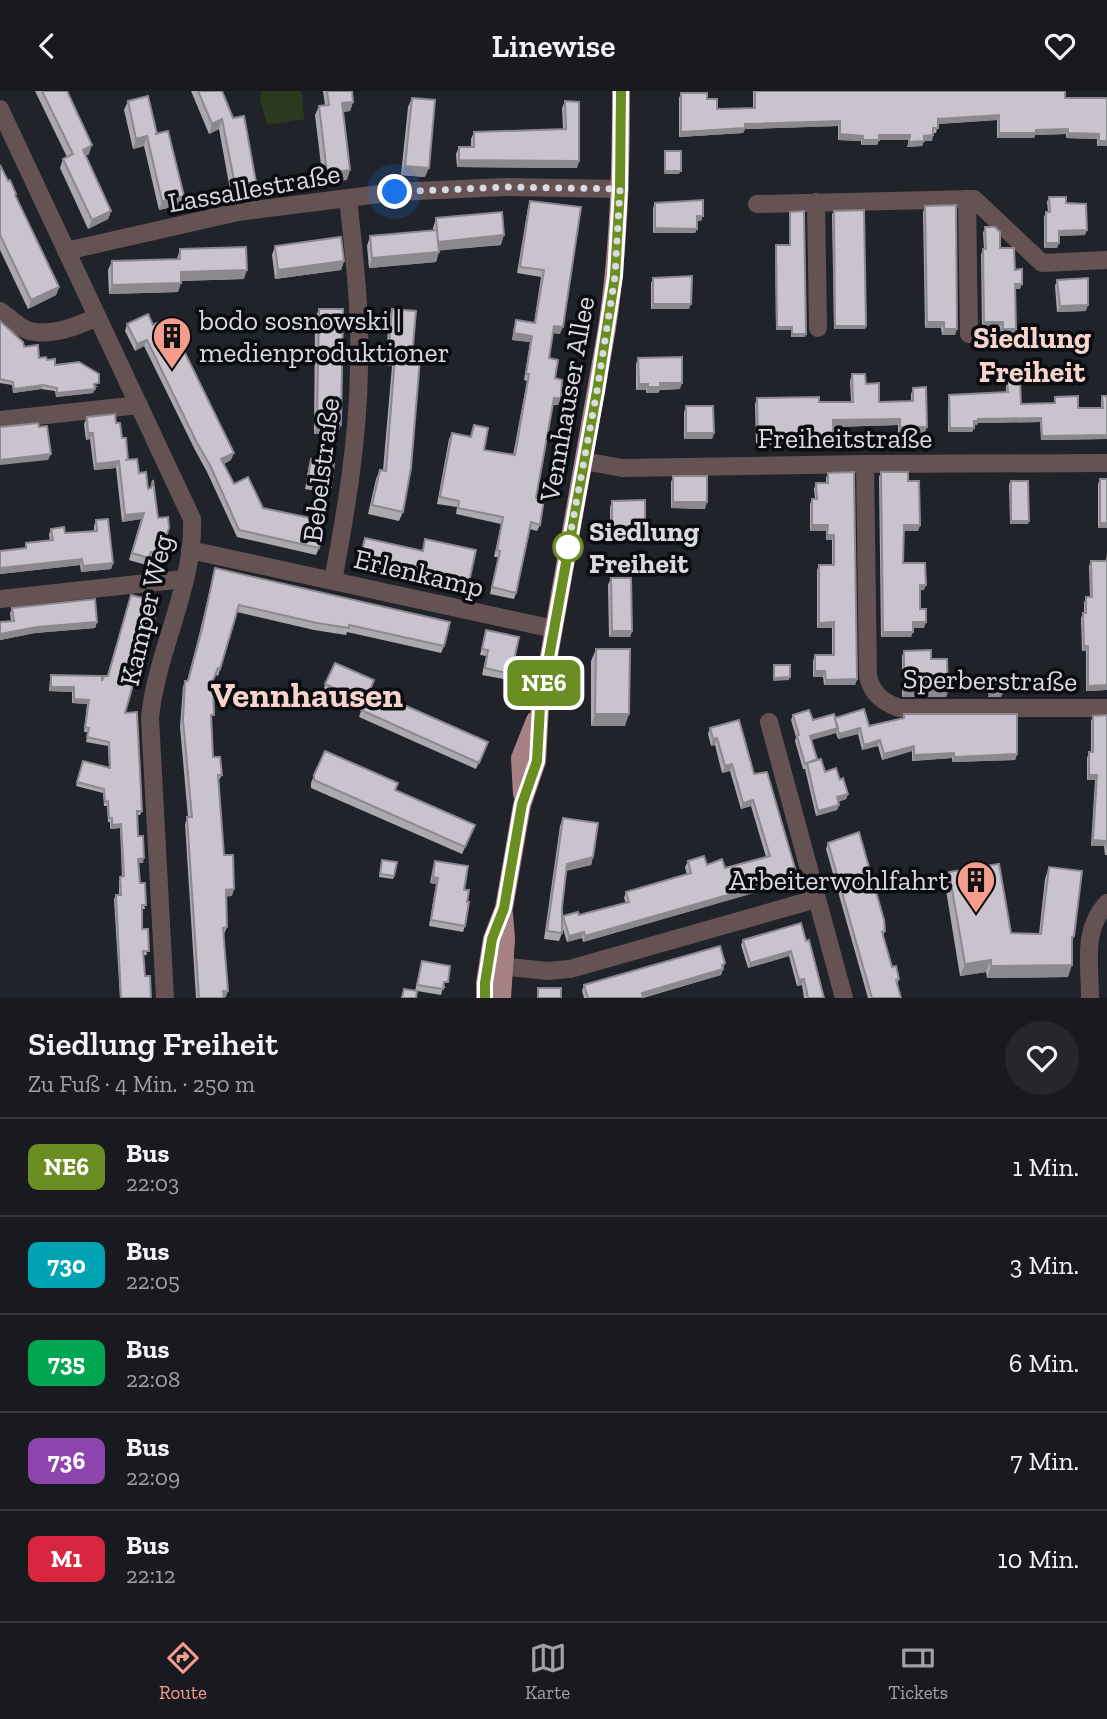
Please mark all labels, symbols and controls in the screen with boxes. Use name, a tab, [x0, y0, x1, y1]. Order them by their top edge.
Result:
icon: back	[28, 27, 66, 65]
text: Linewise	[491, 27, 616, 65]
icon: heart	[1041, 27, 1079, 65]
street label: Lassallestraße	[165, 157, 343, 219]
your location	[377, 174, 412, 209]
street label: Vennhauser Allee	[533, 294, 601, 505]
place label: bodo sosnowski | medienproduktioner	[198, 304, 449, 369]
building icon: bodo sosnowski | medienproduktioner	[151, 315, 193, 370]
district label: Siedlung Freiheit	[973, 320, 1091, 390]
street label: Bebelstraße	[296, 396, 346, 544]
street label: Freiheitstraße	[758, 422, 932, 455]
place label: Siedlung Freiheit	[589, 515, 699, 580]
street label: Kamper Weg	[113, 531, 179, 689]
marker: Siedlung Freiheit	[553, 532, 583, 562]
street label: Erlenkamp	[351, 542, 487, 604]
line badge: NE6	[504, 660, 584, 706]
street label: Sperberstraße	[902, 662, 1078, 698]
text: NE6	[521, 668, 567, 697]
district label: Vennhausen	[211, 674, 403, 716]
building icon: Arbeiterwohlfahrt	[955, 859, 997, 914]
place label: Arbeiterwohlfahrt	[729, 864, 950, 897]
button: heart	[1005, 1021, 1079, 1095]
text: Siedlung Freiheit	[28, 1024, 278, 1063]
text: Zu Fuß · 4 Min. · 250 m	[28, 1070, 255, 1098]
text: Bus	[126, 1137, 169, 1169]
text: 1 Min.	[1012, 1151, 1079, 1183]
text: NE6	[44, 1152, 89, 1181]
text: 22:03	[126, 1169, 179, 1197]
text: Bus	[126, 1235, 169, 1267]
text: 3 Min.	[1010, 1249, 1079, 1281]
text: 730	[47, 1250, 86, 1279]
text: 22:05	[126, 1267, 180, 1295]
text: Bus	[126, 1333, 169, 1365]
text: 6 Min.	[1009, 1347, 1079, 1379]
text: 735	[48, 1348, 85, 1377]
text: 22:08	[126, 1365, 180, 1393]
text: Bus	[126, 1431, 169, 1463]
text: 7 Min.	[1010, 1445, 1079, 1477]
text: 736	[48, 1446, 85, 1475]
text: 22:09	[126, 1463, 180, 1491]
text: Bus	[126, 1529, 169, 1561]
text: 10 Min.	[998, 1543, 1079, 1575]
text: M1	[51, 1544, 82, 1573]
text: 22:12	[126, 1561, 176, 1589]
tab: Route	[159, 1639, 207, 1704]
tab: Karte	[525, 1639, 570, 1704]
tab: Tickets	[888, 1639, 948, 1704]

